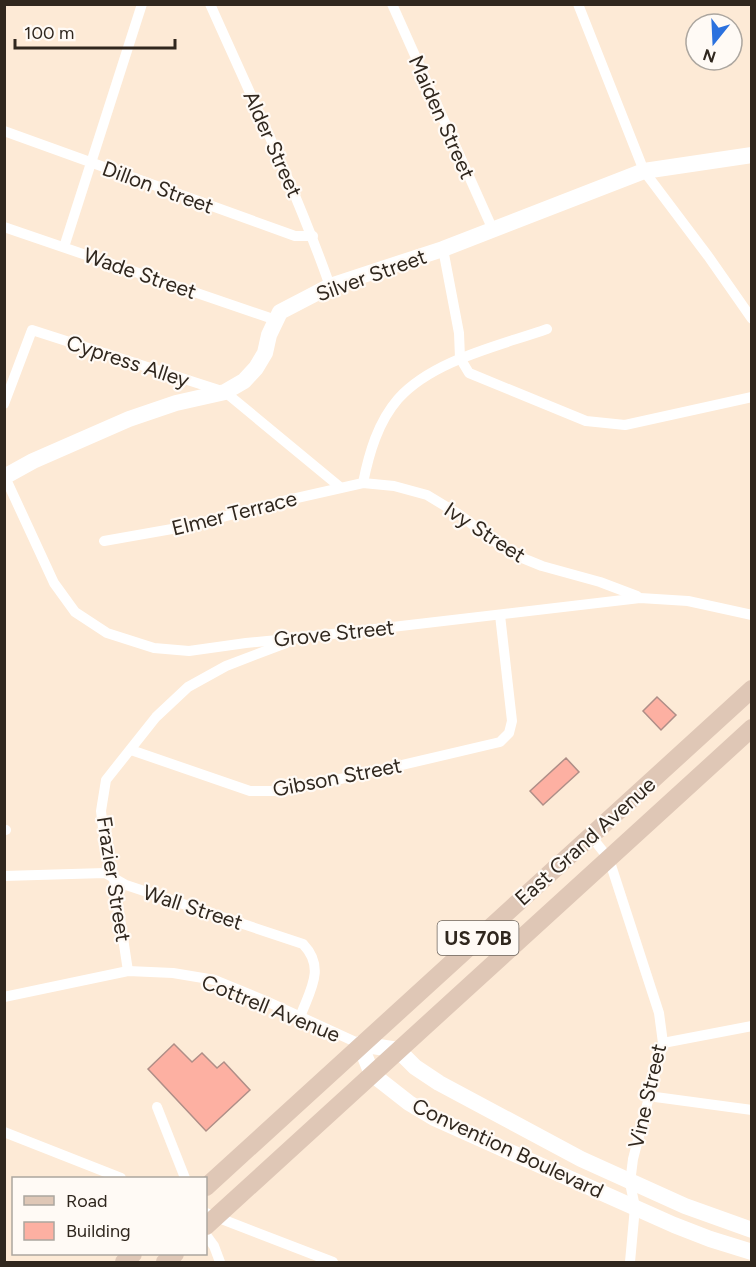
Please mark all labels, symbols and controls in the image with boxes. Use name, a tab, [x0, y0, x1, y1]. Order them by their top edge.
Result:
scale bar	[15, 12, 176, 50]
north arrow	[684, 12, 744, 72]
text: 100 m	[24, 22, 74, 44]
text: N	[701, 45, 718, 67]
street label: Maiden Street	[404, 51, 480, 183]
street label: Alder Street	[238, 87, 308, 201]
street label: Dillon Street	[99, 155, 217, 219]
street label: Wade Street	[80, 242, 200, 304]
street label: Silver Street	[312, 243, 430, 307]
street label: Cypress Alley	[63, 329, 193, 393]
street label: Elmer Terrace	[169, 485, 299, 541]
street label: Ivy Street	[440, 497, 530, 567]
street label: Grove Street	[272, 614, 396, 652]
street label: Gibson Street	[270, 752, 404, 802]
street label: East Grand Avenue	[510, 771, 660, 911]
street label: Frazier Street	[92, 814, 136, 944]
street label: Wall Street	[140, 879, 246, 935]
road number: US 70B	[438, 921, 518, 955]
street label: Cottrell Avenue	[198, 969, 344, 1047]
street label: Vine Street	[623, 1041, 671, 1151]
street label: Convention Boulevard	[408, 1093, 608, 1203]
legend	[12, 1177, 207, 1255]
text: Road	[66, 1190, 107, 1212]
text: Building	[66, 1220, 131, 1242]

